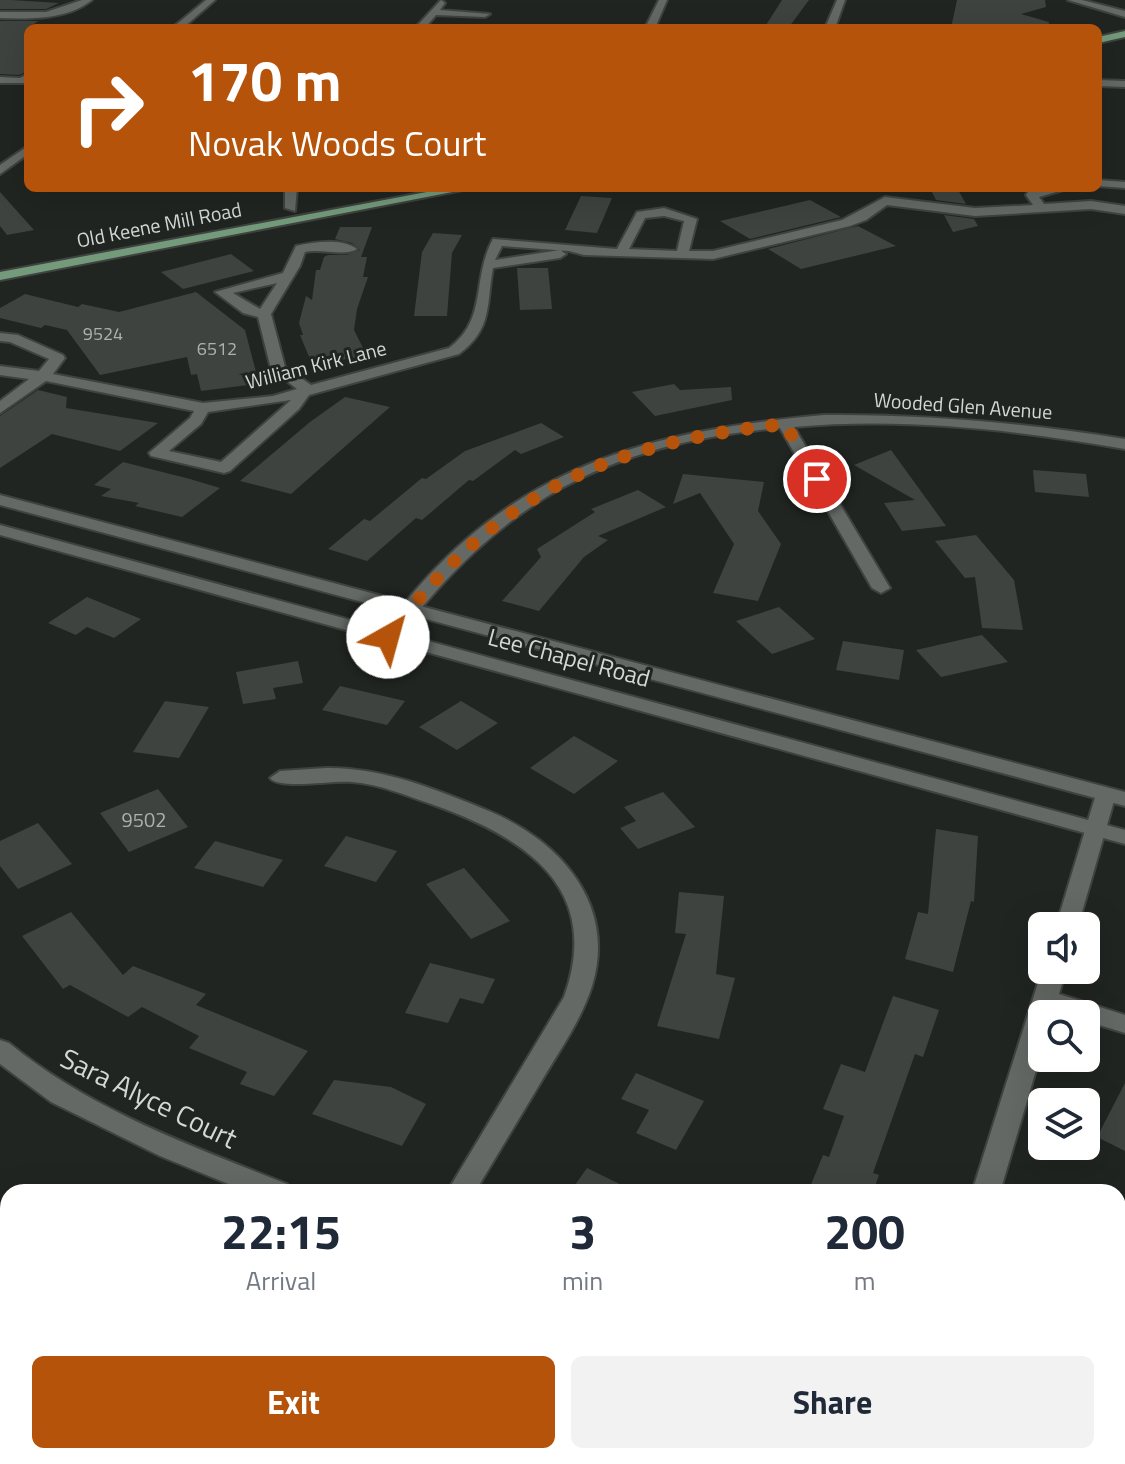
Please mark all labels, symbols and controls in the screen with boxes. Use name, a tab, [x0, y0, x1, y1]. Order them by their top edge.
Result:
text: 170 m	[188, 38, 341, 123]
icon: right	[56, 56, 160, 160]
text: Novak Woods Court	[188, 115, 486, 170]
street label: Old Keene Mill Road	[74, 193, 244, 256]
house number: 9524	[83, 320, 123, 347]
street label: William Kirk Lane	[242, 332, 389, 397]
house number: 6512	[197, 335, 237, 362]
street label: Wooded Glen Avenue	[873, 384, 1053, 427]
pin	[783, 445, 851, 513]
icon: arrive	[795, 457, 839, 501]
position arrow	[346, 595, 430, 679]
street label: Lee Chapel Road	[484, 618, 654, 696]
house number: 9502	[122, 804, 166, 835]
map controls	[1028, 912, 1100, 1160]
button: sound	[1028, 912, 1100, 984]
button: search	[1028, 1000, 1100, 1072]
street label: Sara Alyce Court	[54, 1036, 245, 1159]
button: layers	[1028, 1088, 1100, 1160]
text: 22:15	[221, 1195, 341, 1268]
text: 3	[569, 1195, 596, 1268]
text: 200	[824, 1195, 905, 1268]
text: Arrival	[246, 1261, 316, 1300]
text: min	[562, 1261, 603, 1300]
text: m	[854, 1261, 876, 1300]
button: Exit	[32, 1356, 555, 1448]
button: Share	[571, 1356, 1094, 1448]

